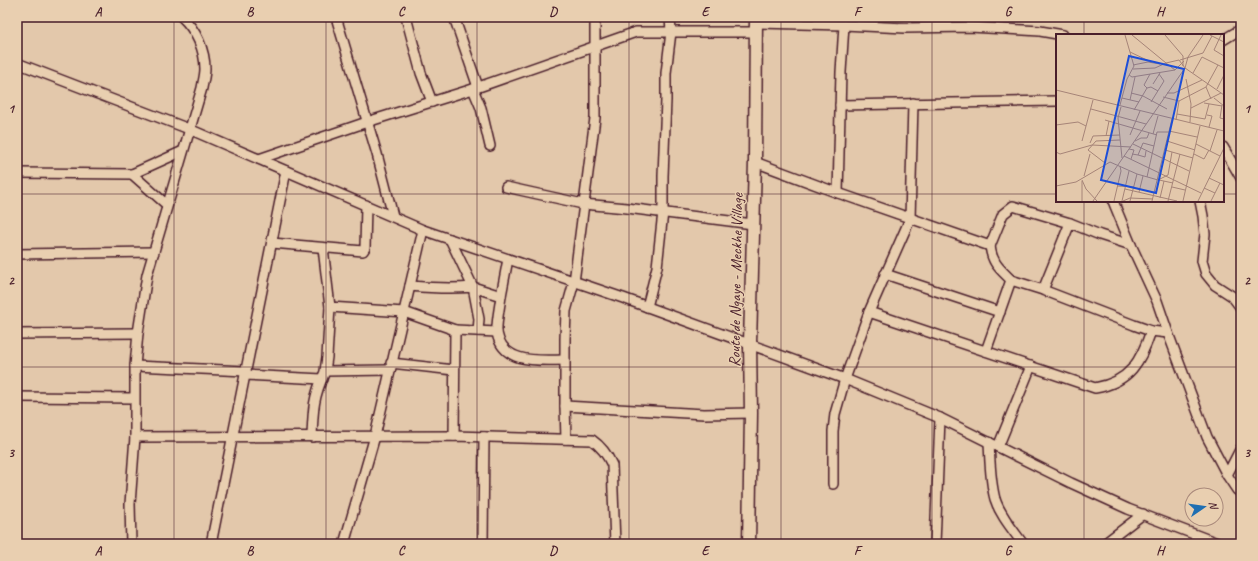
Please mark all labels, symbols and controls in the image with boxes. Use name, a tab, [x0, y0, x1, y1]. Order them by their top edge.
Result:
text: A	[95, 4, 103, 20]
text: B	[247, 4, 255, 20]
text: C	[398, 4, 406, 20]
text: D	[549, 4, 558, 20]
text: E	[702, 4, 711, 20]
text: F	[854, 4, 863, 20]
text: G	[1005, 4, 1013, 20]
text: H	[1156, 4, 1166, 20]
inset map	[1056, 34, 1224, 202]
text: 1	[8, 101, 16, 117]
text: 1	[1244, 101, 1252, 117]
street label: Route de Ngaye - Meckhe Village	[724, 191, 748, 367]
text: 2	[8, 273, 15, 289]
text: 2	[1244, 273, 1251, 289]
text: 3	[8, 445, 15, 461]
text: 3	[1244, 445, 1251, 461]
north arrow	[1184, 487, 1224, 527]
text: N	[1206, 500, 1222, 512]
text: A	[95, 543, 103, 559]
text: B	[247, 543, 255, 559]
text: C	[398, 543, 406, 559]
text: D	[549, 543, 558, 559]
text: E	[702, 543, 711, 559]
text: F	[854, 543, 863, 559]
text: G	[1005, 543, 1013, 559]
text: H	[1156, 543, 1166, 559]

